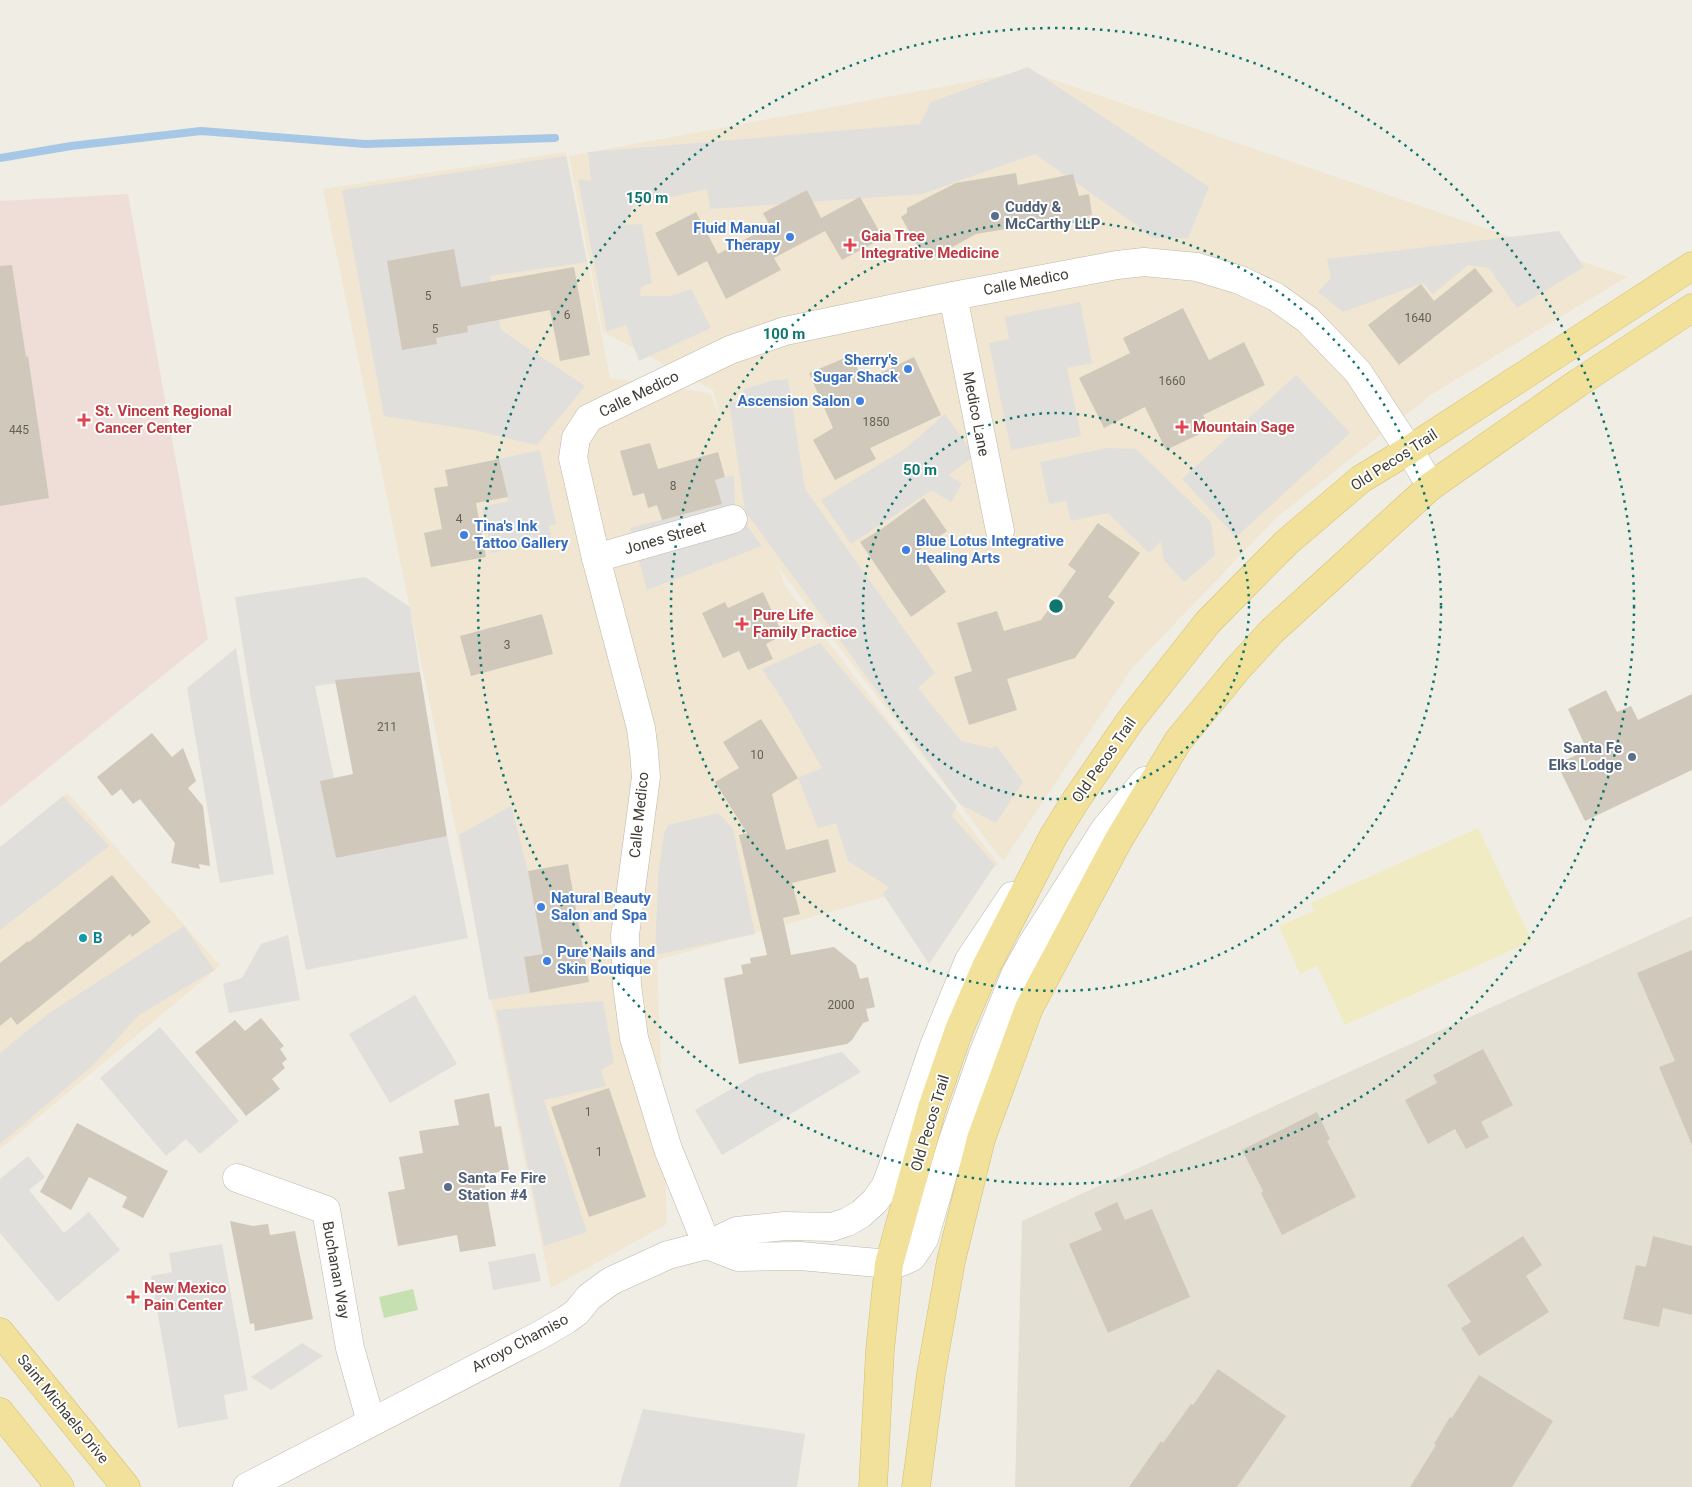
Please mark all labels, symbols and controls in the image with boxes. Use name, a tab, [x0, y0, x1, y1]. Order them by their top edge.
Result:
text: 150 m	[626, 189, 668, 207]
place label: Cuddy & McCarthy LLP	[1005, 198, 1101, 233]
marker: Cuddy & McCarthy LLP	[989, 210, 1001, 222]
place label: Fluid Manual Therapy	[693, 219, 780, 254]
place label: Gaia Tree Integrative Medicine	[861, 227, 999, 262]
marker: Fluid Manual Therapy	[784, 231, 796, 243]
marker: Gaia Tree Integrative Medicine	[843, 238, 857, 252]
street label: Calle Medico	[982, 265, 1070, 299]
house number: 5	[425, 289, 432, 303]
house number: 6	[564, 308, 571, 322]
house number: 1640	[1405, 311, 1432, 325]
house number: 5	[432, 322, 439, 336]
text: 100 m	[763, 325, 805, 343]
place label: Sherry's Sugar Shack	[813, 351, 899, 386]
marker: Sherry's Sugar Shack	[902, 363, 914, 375]
street label: Calle Medico	[596, 367, 682, 421]
street label: Medico Lane	[959, 370, 993, 458]
house number: 1660	[1159, 374, 1186, 388]
place label: Ascension Salon	[738, 392, 850, 410]
marker: Ascension Salon	[854, 395, 866, 407]
place label: St. Vincent Regional Cancer Center	[95, 402, 232, 437]
marker: St. Vincent Regional Cancer Center	[77, 413, 91, 427]
house number: 1850	[863, 415, 890, 429]
place label: Mountain Sage	[1193, 418, 1295, 436]
marker: Mountain Sage	[1175, 420, 1189, 434]
house number: 445	[9, 423, 29, 437]
street label: Old Pecos Trail	[1347, 425, 1441, 495]
text: 50 m	[903, 461, 937, 479]
house number: 8	[670, 479, 677, 493]
house number: 4	[456, 512, 463, 526]
place label: Tina's Ink Tattoo Gallery	[474, 517, 569, 552]
street label: Jones Street	[622, 518, 708, 558]
marker: Tina's Ink Tattoo Gallery	[458, 529, 470, 541]
place label: Blue Lotus Integrative Healing Arts	[916, 532, 1064, 567]
marker: Blue Lotus Integrative Healing Arts	[900, 544, 912, 556]
centre of rings	[1047, 597, 1065, 615]
place label: Pure Life Family Practice	[753, 606, 857, 641]
marker: Pure Life Family Practice	[735, 617, 749, 631]
house number: 3	[504, 638, 510, 652]
street label: Old Pecos Trail	[1068, 714, 1140, 806]
house number: 211	[377, 720, 397, 734]
place label: Santa Fe Elks Lodge	[1548, 739, 1622, 774]
house number: 10	[750, 748, 764, 762]
marker: Santa Fe Elks Lodge	[1626, 751, 1638, 763]
street label: Calle Medico	[626, 771, 652, 859]
place label: Natural Beauty Salon and Spa	[551, 889, 651, 924]
marker: Natural Beauty Salon and Spa	[535, 901, 547, 913]
place label: B	[93, 929, 103, 947]
marker: B	[77, 932, 89, 944]
place label: Pure Nails and Skin Boutique	[557, 943, 655, 978]
marker: Pure Nails and Skin Boutique	[541, 955, 553, 967]
house number: 2000	[828, 998, 855, 1012]
street label: Old Pecos Trail	[907, 1073, 953, 1173]
house number: 1	[585, 1105, 591, 1119]
house number: 1	[596, 1145, 602, 1159]
place label: Santa Fe Fire Station #4	[458, 1169, 546, 1204]
marker: Santa Fe Fire Station #4	[442, 1181, 454, 1193]
street label: Buchanan Way	[319, 1220, 353, 1320]
place label: New Mexico Pain Center	[144, 1279, 227, 1314]
marker: New Mexico Pain Center	[126, 1290, 140, 1304]
street label: Arroyo Chamiso	[469, 1310, 571, 1376]
street label: Saint Michaels Drive	[13, 1351, 113, 1467]

